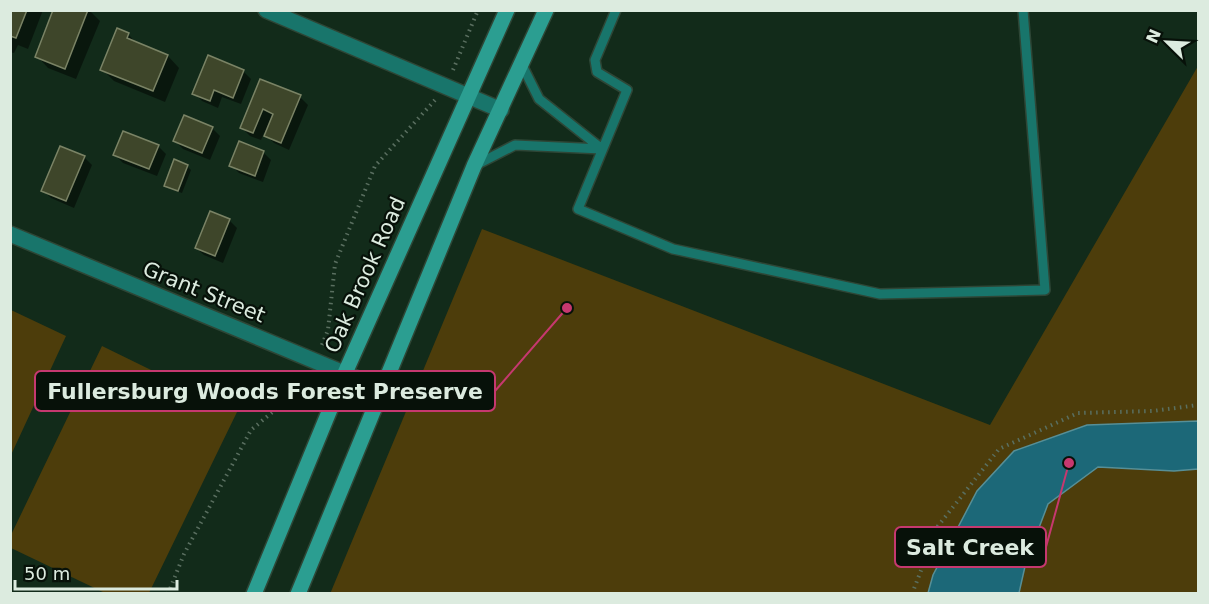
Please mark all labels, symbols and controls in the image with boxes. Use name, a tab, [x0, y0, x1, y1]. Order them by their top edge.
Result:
north arrow	[1137, 12, 1197, 72]
text: N	[1142, 26, 1165, 46]
street label: Oak Brook Road	[320, 193, 410, 357]
street label: Grant Street	[139, 257, 269, 327]
callout: Fullersburg Woods Forest Preserve	[35, 371, 495, 411]
text: Fullersburg Woods Forest Preserve	[47, 379, 483, 404]
callout: Salt Creek	[895, 527, 1046, 567]
text: Salt Creek	[906, 535, 1035, 560]
scale bar	[15, 553, 177, 591]
text: 50 m	[24, 563, 70, 584]

